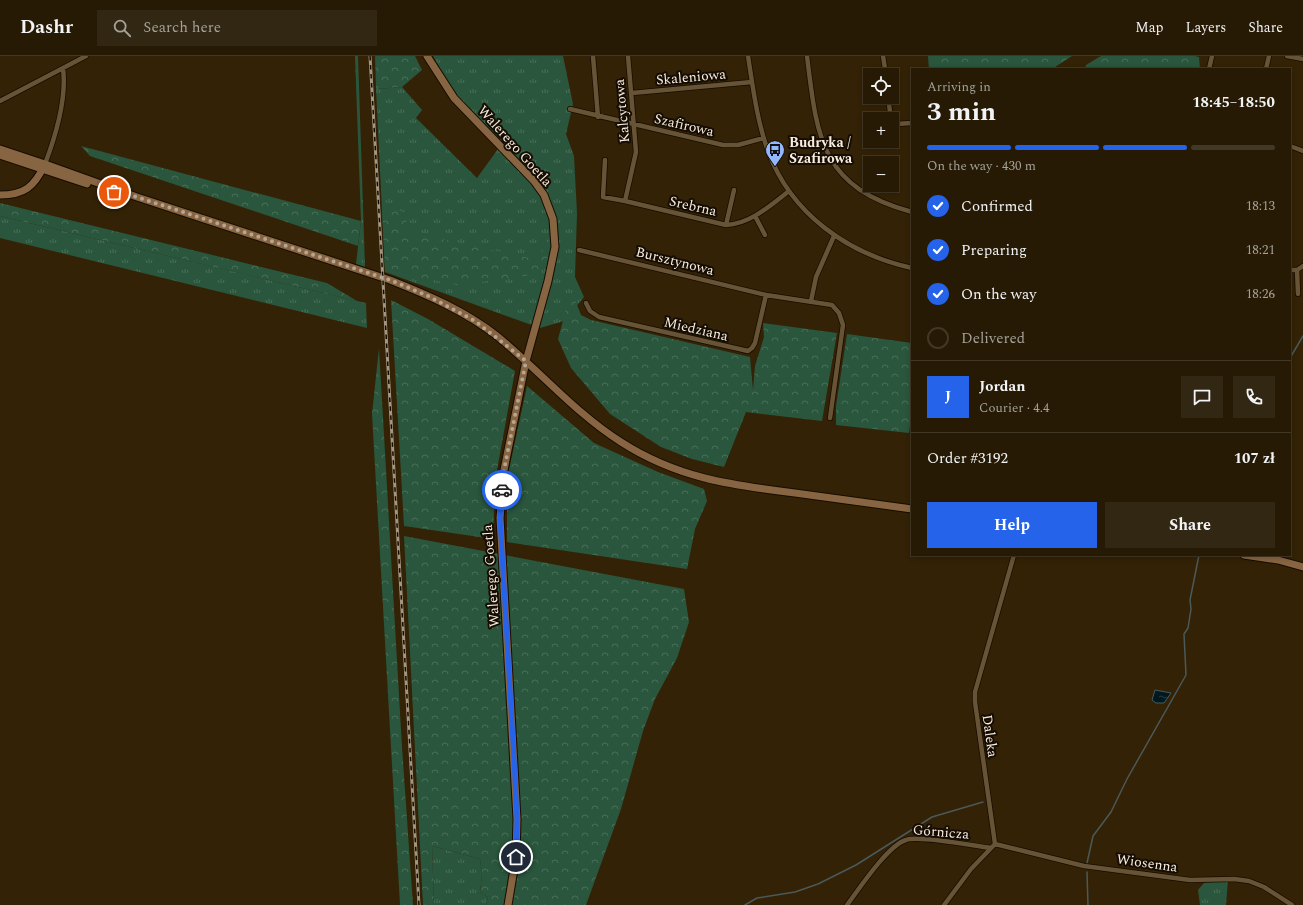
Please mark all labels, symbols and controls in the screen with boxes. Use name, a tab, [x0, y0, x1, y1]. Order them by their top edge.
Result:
search box	[97, 10, 377, 46]
text: Dashr	[20, 13, 73, 42]
text: Search here	[143, 16, 221, 39]
icon: search	[111, 17, 133, 39]
text: Map	[1135, 17, 1164, 38]
text: Layers	[1186, 17, 1226, 38]
text: Share	[1248, 17, 1283, 38]
street label: Skaleniowa	[655, 63, 727, 91]
map controls	[863, 68, 899, 192]
button: locate	[863, 68, 899, 104]
text: Arriving in	[927, 77, 991, 97]
street label: Kalcytowa	[609, 78, 635, 144]
text: 18:45–18:50	[1192, 91, 1275, 114]
text: 3 min	[927, 92, 996, 132]
street label: Walerego Goetla	[473, 101, 557, 191]
street label: Szafirowa	[652, 108, 716, 142]
button: +	[863, 112, 899, 148]
place label: Budryka / Szafirowa	[789, 132, 853, 169]
bus stop icon: Budryka / Szafirowa	[764, 139, 786, 167]
button: −	[863, 156, 899, 192]
text: On the way · 430 m	[927, 156, 1036, 176]
pin	[97, 175, 131, 209]
icon: bag	[103, 181, 125, 203]
street label: Srebrna	[667, 190, 719, 222]
icon: check	[927, 195, 949, 217]
text: Confirmed	[961, 195, 1033, 218]
text: 18:13	[1246, 196, 1275, 216]
icon: check	[927, 239, 949, 261]
text: Preparing	[961, 239, 1027, 262]
text: 18:21	[1246, 240, 1275, 260]
street label: Bursztynowa	[634, 241, 717, 281]
icon: check	[927, 283, 949, 305]
text: On the way	[961, 283, 1036, 306]
text: 18:26	[1246, 284, 1275, 304]
street label: Miedziana	[662, 311, 730, 347]
text: Delivered	[961, 327, 1025, 350]
text: Jordan	[979, 375, 1026, 398]
button: chat	[1181, 376, 1223, 418]
button: phone	[1233, 376, 1275, 418]
text: J	[945, 385, 951, 408]
text: Courier · 4.4	[979, 398, 1049, 418]
text: Order #3192	[927, 447, 1008, 470]
text: 107 zł	[1234, 447, 1275, 470]
courier	[482, 470, 522, 510]
icon: car	[491, 479, 513, 501]
button: Help	[927, 502, 1097, 548]
button: Share	[1105, 502, 1275, 548]
street label: Walerego Goetla	[477, 524, 505, 628]
street label: Daleka	[977, 713, 1003, 759]
street label: Górnicza	[912, 819, 970, 845]
pin	[499, 840, 533, 874]
icon: home	[505, 846, 527, 868]
street label: Wiosenna	[1115, 848, 1179, 878]

